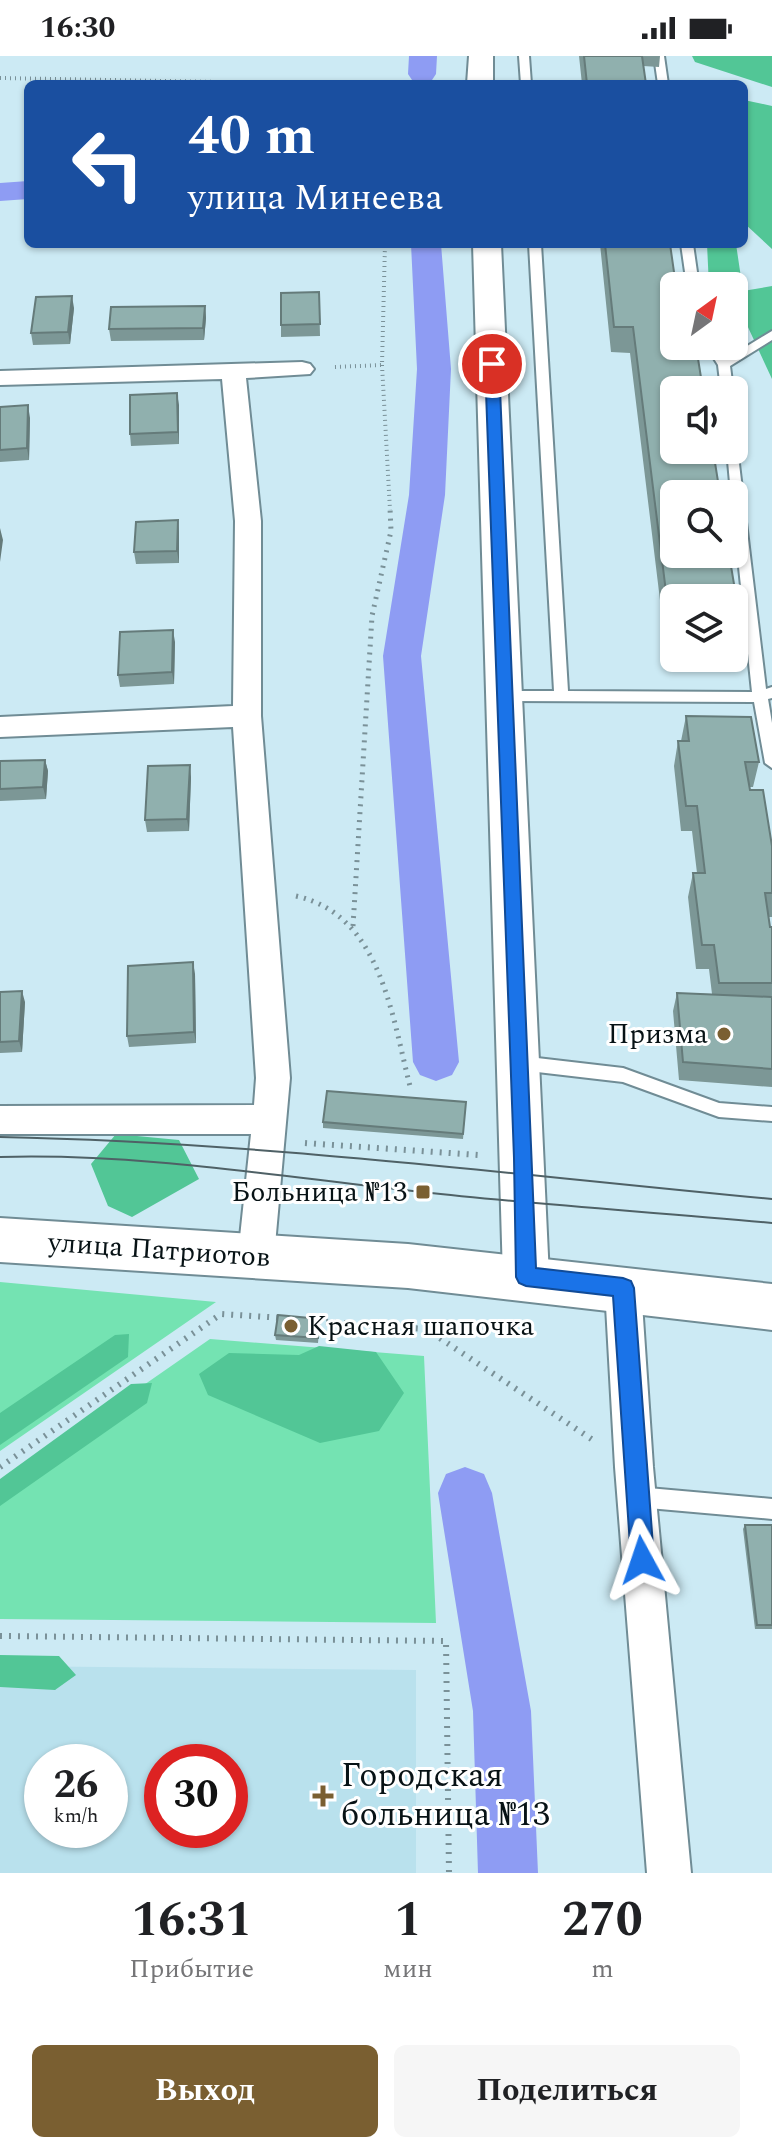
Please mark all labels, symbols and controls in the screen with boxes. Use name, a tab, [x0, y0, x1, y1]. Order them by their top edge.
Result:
text: 16:30	[40, 5, 115, 51]
text: 40 m	[188, 94, 315, 179]
icon: left	[56, 112, 160, 216]
text: улица Минеева	[188, 171, 443, 226]
north arrow	[660, 272, 748, 360]
map controls	[660, 272, 748, 672]
pin	[458, 330, 526, 398]
icon: arrive	[470, 342, 514, 386]
button: sound	[660, 376, 748, 464]
button: search	[660, 480, 748, 568]
button: layers	[660, 584, 748, 672]
place label: Призма	[608, 1013, 708, 1056]
marker: Призма	[715, 1025, 733, 1043]
place label: Больница №13	[232, 1171, 407, 1214]
marker: Больница №13	[414, 1183, 432, 1201]
street label: улица Патриотов	[46, 1221, 271, 1279]
place label: Красная шапочка	[307, 1305, 534, 1348]
marker: Красная шапочка	[282, 1317, 300, 1335]
position arrow	[600, 1518, 684, 1602]
speed limit sign: 30	[144, 1744, 248, 1848]
place label: Городская больница №13	[341, 1750, 550, 1841]
text: 26	[54, 1755, 98, 1816]
marker: Городская больница №13	[312, 1785, 334, 1807]
text: km/h	[54, 1801, 99, 1831]
text: 16:31	[131, 1884, 252, 1957]
text: 1	[395, 1884, 422, 1957]
text: 270	[562, 1884, 643, 1957]
text: Прибытие	[129, 1949, 254, 1989]
text: мин	[383, 1949, 433, 1989]
text: m	[591, 1949, 614, 1989]
button: Выход	[32, 2045, 378, 2137]
button: Поделиться	[394, 2045, 740, 2137]

